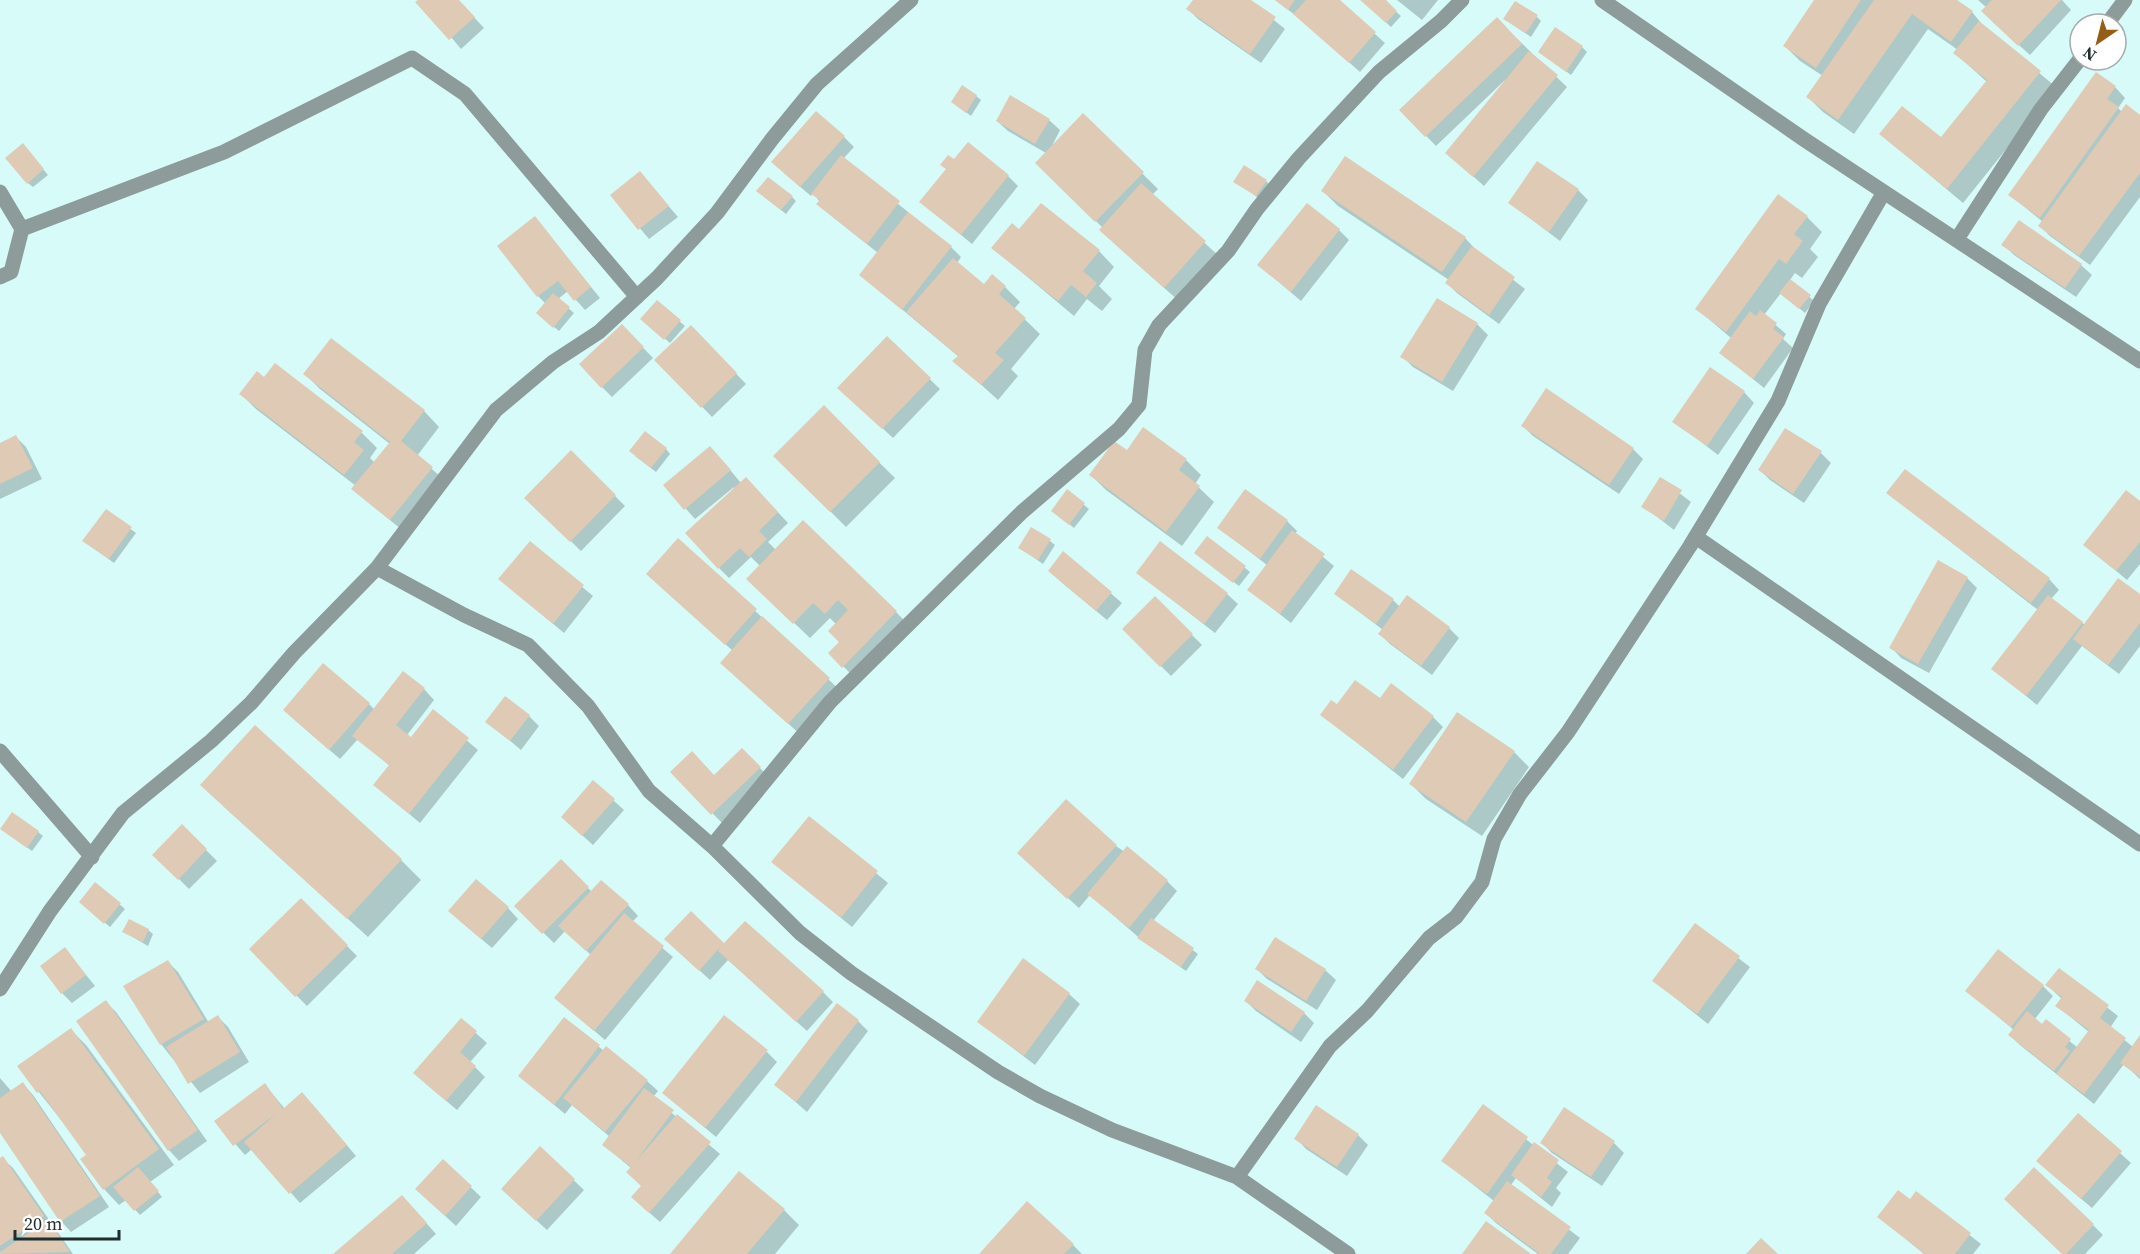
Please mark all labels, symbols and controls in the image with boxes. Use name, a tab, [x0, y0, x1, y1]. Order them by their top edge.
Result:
north arrow	[2068, 12, 2128, 72]
text: N	[2078, 42, 2100, 67]
scale bar	[15, 1203, 118, 1241]
text: 20 m	[24, 1211, 62, 1236]

